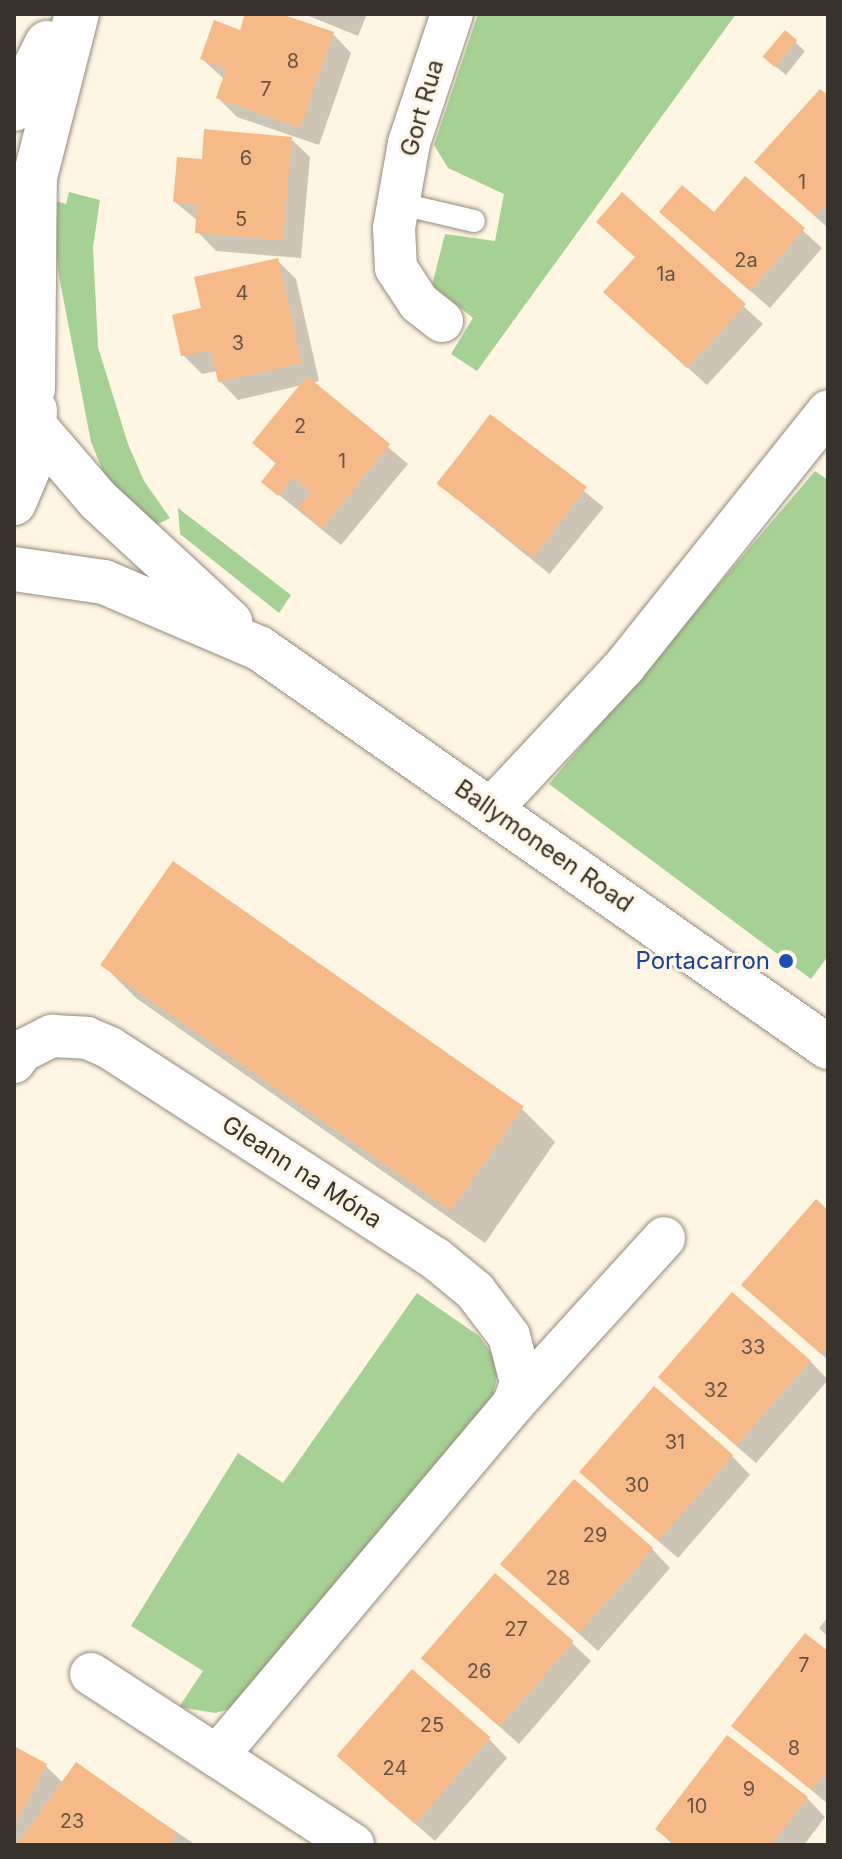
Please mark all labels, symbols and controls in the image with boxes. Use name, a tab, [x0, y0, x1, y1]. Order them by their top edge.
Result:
house number: 8	[287, 49, 299, 73]
street label: Gort Rua	[394, 56, 450, 160]
house number: 7	[260, 77, 272, 101]
house number: 6	[240, 146, 252, 170]
house number: 1	[798, 170, 806, 194]
house number: 5	[235, 207, 247, 231]
house number: 2a	[734, 248, 758, 272]
house number: 1a	[656, 262, 676, 286]
house number: 4	[236, 281, 248, 305]
house number: 3	[232, 331, 244, 355]
house number: 2	[294, 414, 306, 438]
house number: 1	[338, 449, 346, 473]
street label: Ballymoneen Road	[449, 774, 639, 918]
place label: Portacarron	[636, 947, 770, 975]
marker: Portacarron	[777, 952, 795, 970]
street label: Gleann na Móna	[217, 1110, 387, 1234]
house number: 33	[741, 1335, 765, 1359]
house number: 32	[704, 1378, 728, 1402]
house number: 31	[665, 1430, 685, 1454]
house number: 30	[625, 1473, 649, 1497]
house number: 29	[583, 1523, 607, 1547]
house number: 28	[546, 1566, 570, 1590]
house number: 27	[504, 1617, 528, 1641]
house number: 7	[798, 1653, 810, 1677]
house number: 26	[467, 1659, 491, 1683]
house number: 25	[420, 1713, 444, 1737]
house number: 8	[788, 1736, 800, 1760]
house number: 24	[383, 1756, 407, 1780]
house number: 9	[743, 1777, 755, 1801]
house number: 10	[687, 1794, 707, 1818]
house number: 23	[60, 1809, 84, 1833]

